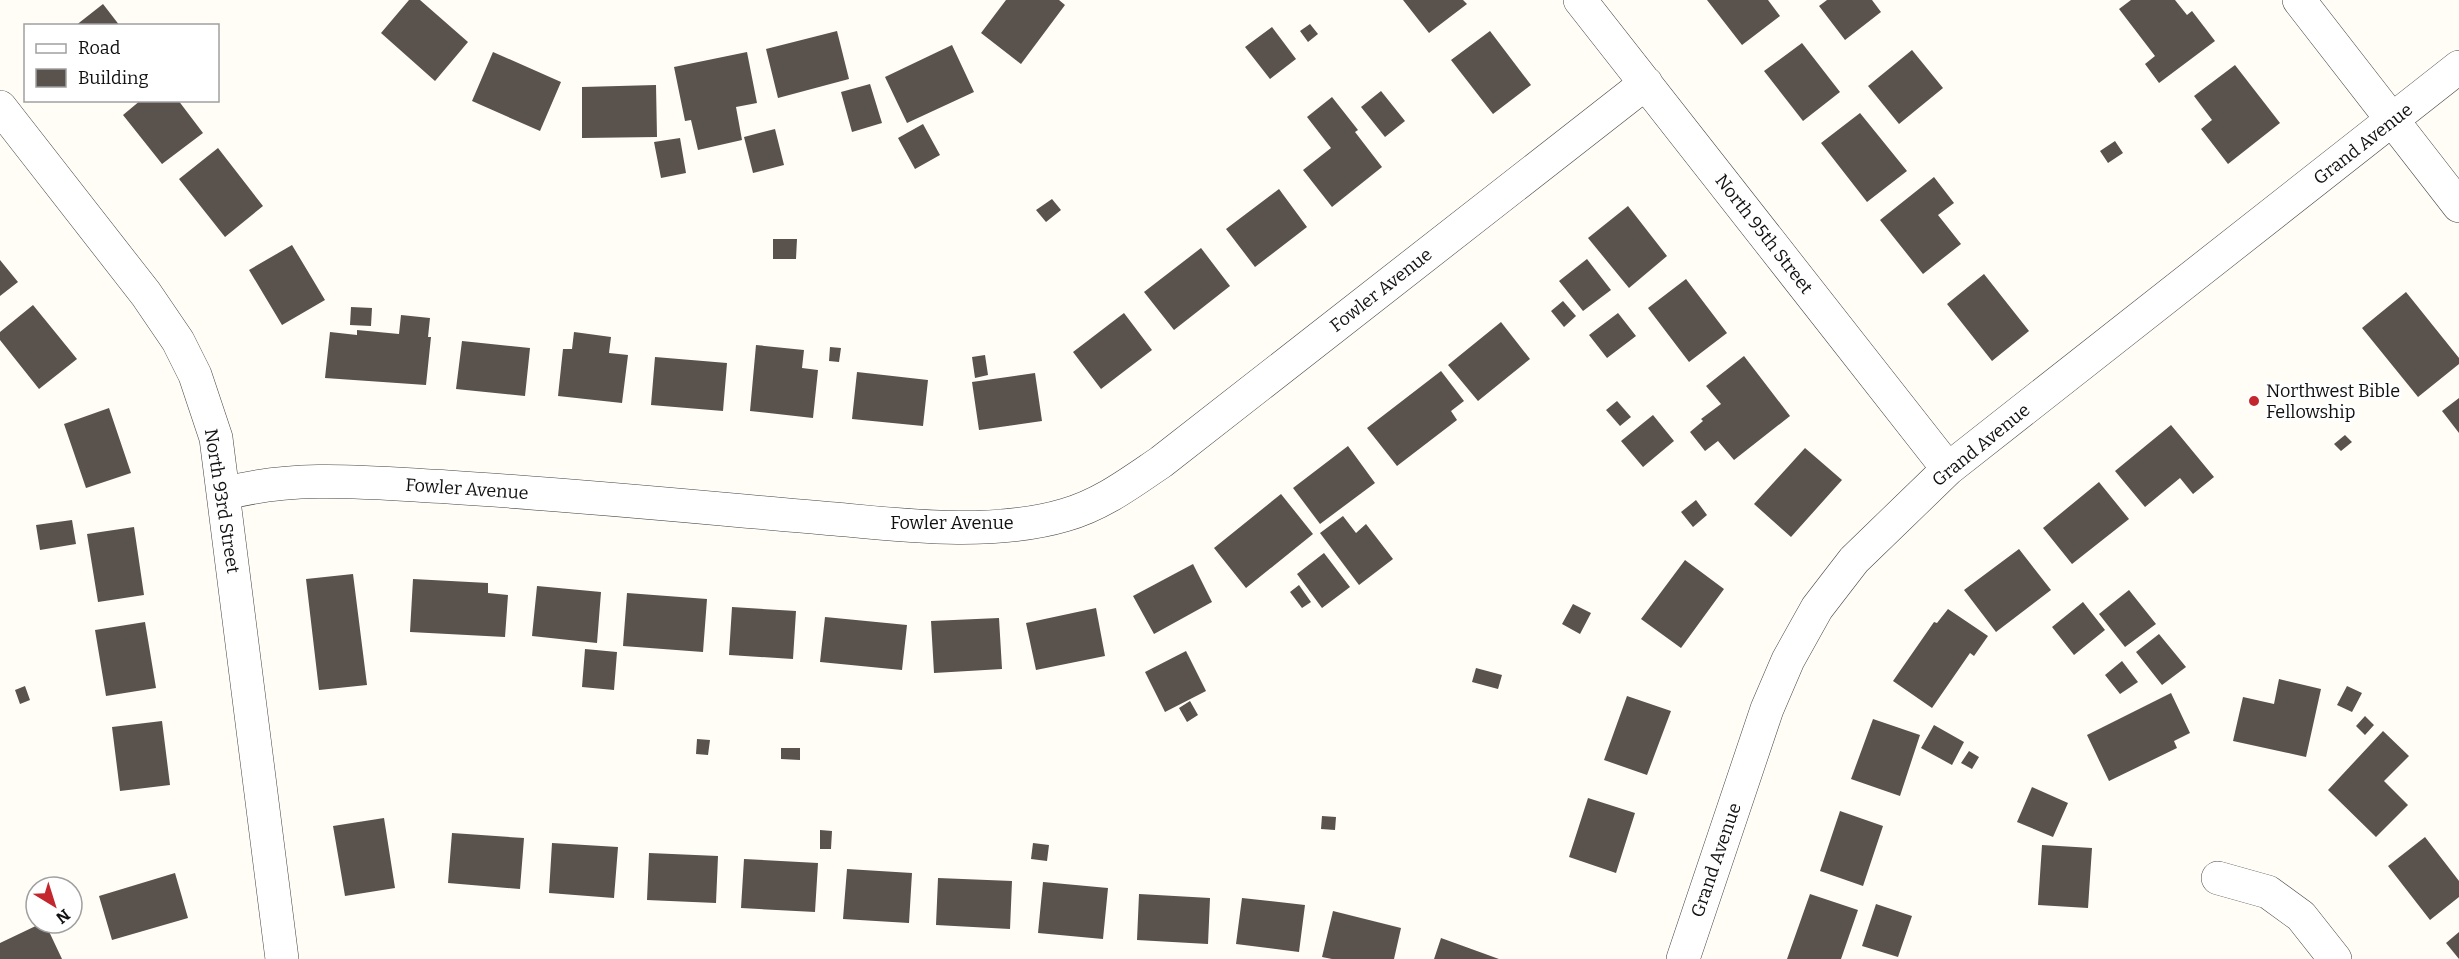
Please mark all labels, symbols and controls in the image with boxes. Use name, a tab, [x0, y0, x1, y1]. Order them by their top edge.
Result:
legend	[24, 24, 219, 102]
text: Road	[78, 37, 121, 59]
text: Building	[78, 67, 149, 89]
street label: Grand Avenue	[2309, 99, 2417, 189]
street label: North 95th Street	[1711, 170, 1818, 298]
street label: Fowler Avenue	[1326, 243, 1436, 337]
place label: Northwest Bible Fellowship	[2266, 380, 2400, 423]
marker: Northwest Bible Fellowship	[2247, 394, 2261, 408]
street label: Grand Avenue	[1928, 399, 2034, 491]
street label: North 93rd Street	[200, 427, 244, 575]
street label: Fowler Avenue	[405, 474, 529, 504]
street label: Fowler Avenue	[890, 512, 1014, 534]
street label: Grand Avenue	[1686, 800, 1746, 920]
north arrow	[24, 875, 84, 935]
text: N	[52, 905, 74, 928]

